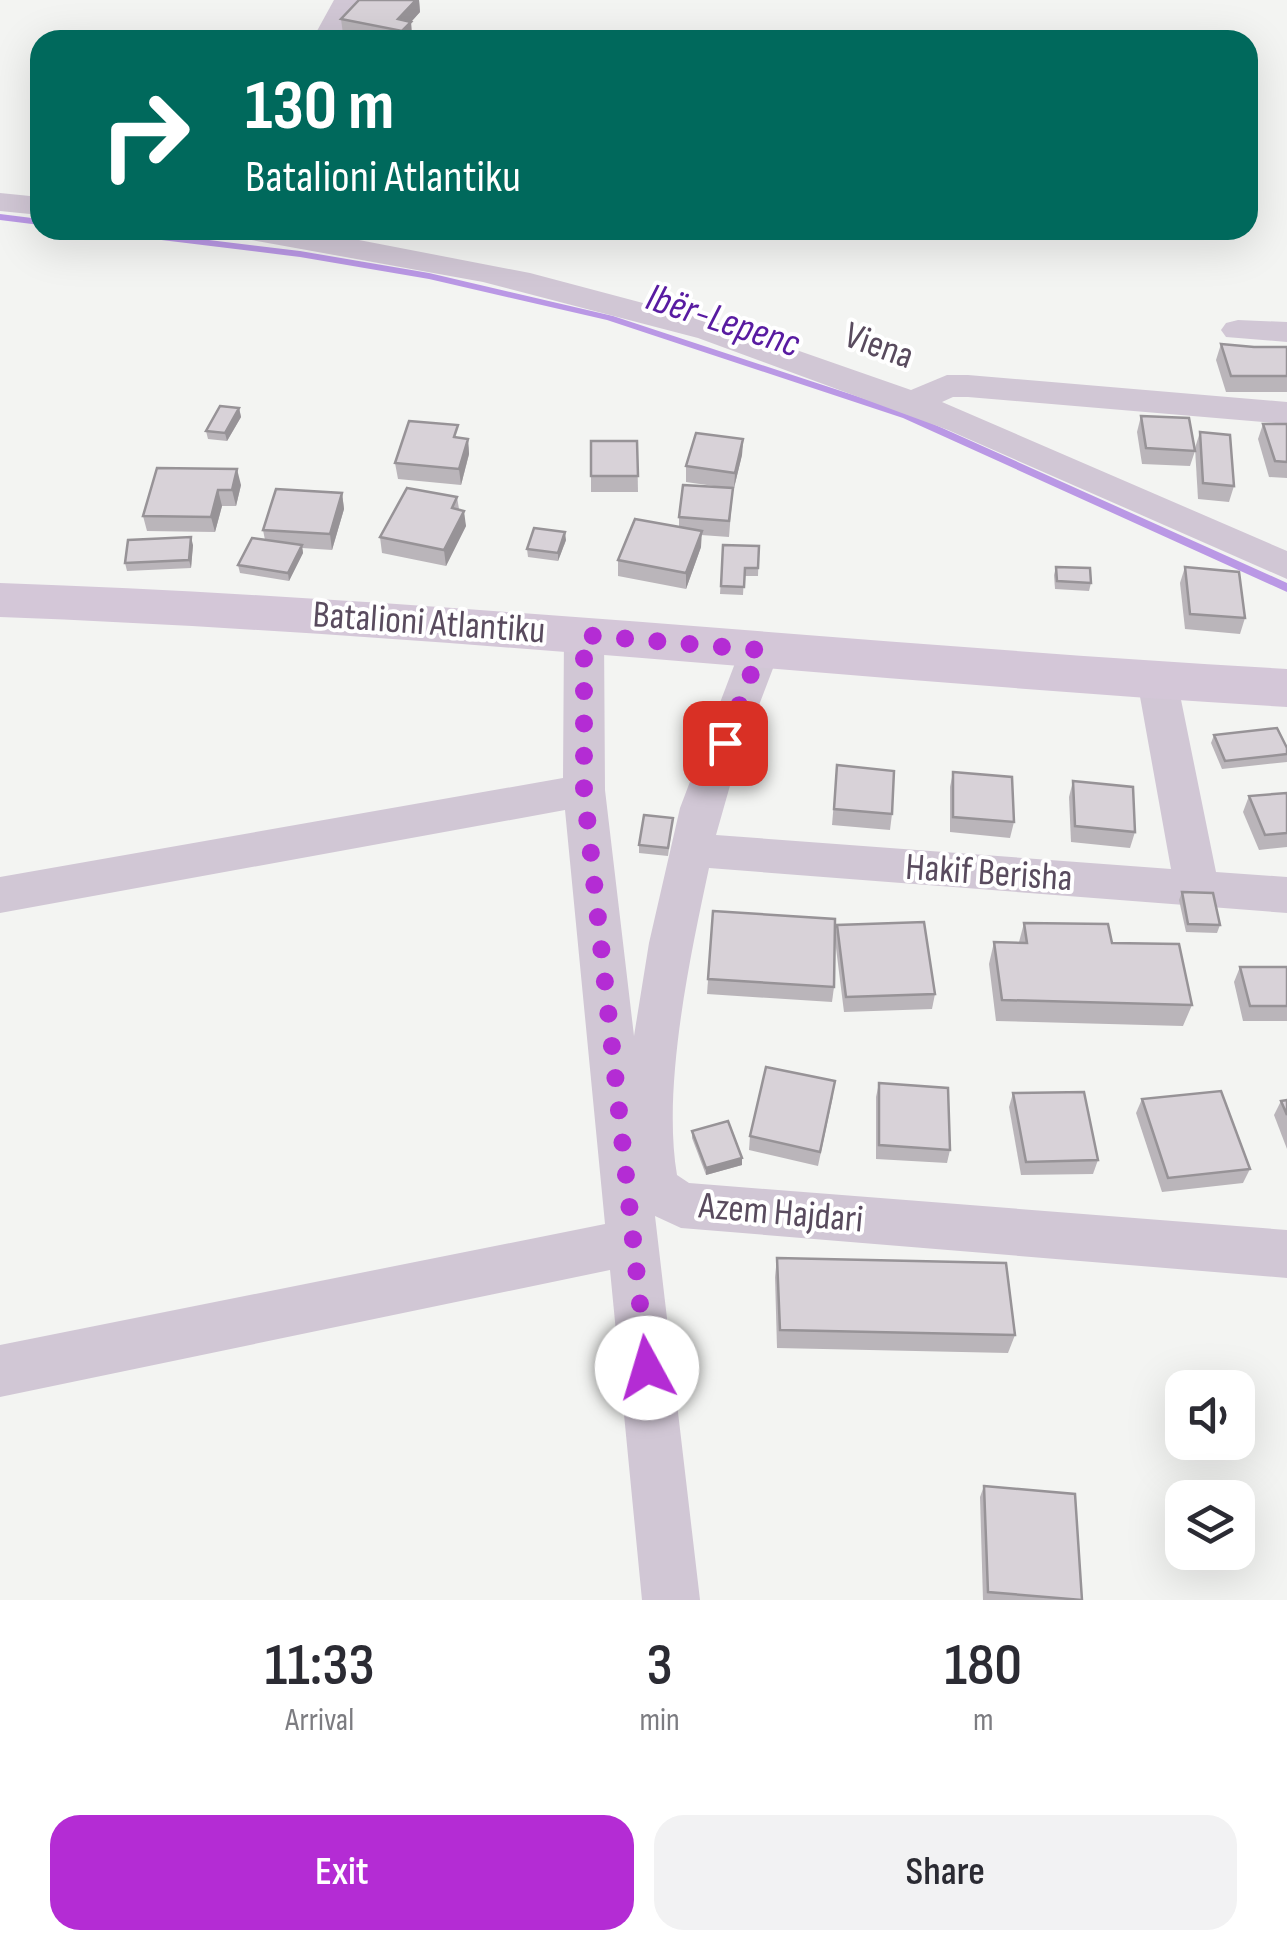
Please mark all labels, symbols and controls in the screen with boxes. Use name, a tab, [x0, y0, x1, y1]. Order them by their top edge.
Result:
text: 130 m	[245, 65, 394, 149]
icon: right	[80, 70, 210, 200]
text: Batalioni Atlantiku	[245, 150, 521, 205]
water label: Ibër-Lepenc	[640, 274, 806, 368]
street label: Viena	[838, 313, 920, 379]
street label: Batalioni Atlantiku	[311, 592, 547, 654]
pin	[683, 701, 768, 786]
icon: arrive	[698, 716, 753, 771]
street label: Hakif Berisha	[904, 845, 1074, 901]
street label: Azem Hajdari	[696, 1183, 865, 1243]
position arrow	[595, 1316, 699, 1420]
map controls	[1165, 1370, 1255, 1570]
button: sound	[1165, 1370, 1255, 1460]
button: layers	[1165, 1480, 1255, 1570]
text: 11:33	[265, 1630, 375, 1702]
text: 3	[646, 1630, 673, 1702]
text: 180	[944, 1630, 1022, 1702]
text: Arrival	[285, 1701, 354, 1740]
text: min	[639, 1701, 680, 1740]
text: m	[973, 1701, 994, 1740]
button: Exit	[50, 1815, 634, 1930]
button: Share	[654, 1815, 1237, 1930]

